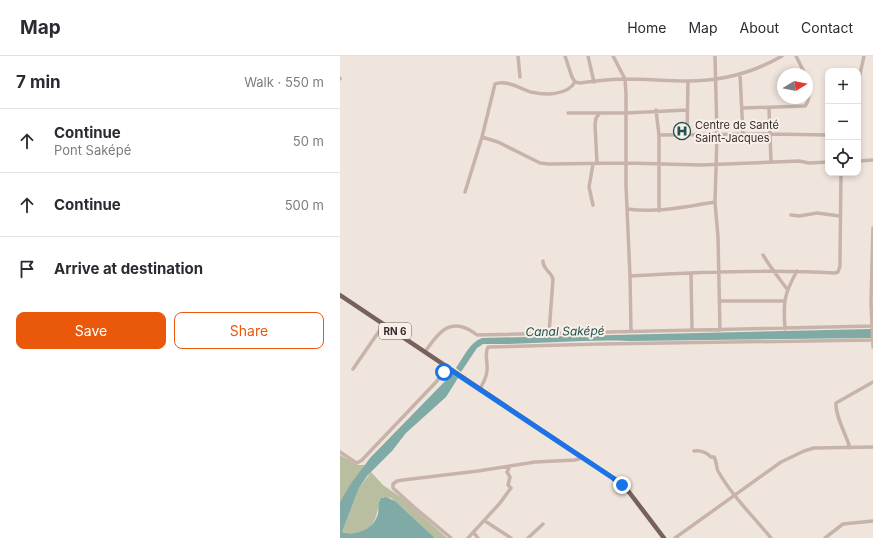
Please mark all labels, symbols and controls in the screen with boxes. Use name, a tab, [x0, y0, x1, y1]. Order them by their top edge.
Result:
text: Map	[20, 16, 61, 39]
text: Home	[627, 19, 666, 36]
text: Map	[688, 19, 718, 36]
text: About	[740, 19, 779, 36]
text: Contact	[801, 19, 853, 36]
north arrow	[777, 68, 813, 104]
map controls	[825, 68, 861, 176]
button: +	[825, 68, 861, 104]
text: 7 min	[16, 72, 61, 92]
text: Walk · 550 m	[244, 74, 324, 90]
button: −	[825, 104, 861, 140]
place label: Centre de Santé Saint-Jacques	[695, 118, 779, 145]
hospital icon: Centre de Santé Saint-Jacques	[672, 121, 692, 141]
text: Continue	[54, 123, 121, 142]
icon: ahead	[16, 130, 38, 152]
text: 50 m	[293, 133, 324, 149]
button: locate	[825, 140, 861, 176]
text: Pont Saképé	[54, 142, 131, 158]
icon: ahead	[16, 194, 38, 216]
text: Continue	[54, 195, 121, 214]
text: 500 m	[285, 197, 324, 213]
icon: arrive	[16, 258, 38, 280]
text: Arrive at destination	[54, 259, 203, 278]
button: Save	[16, 312, 166, 349]
button: Share	[174, 312, 324, 349]
road number: RN 6	[379, 323, 411, 339]
water label: Canal Saképé	[525, 323, 605, 339]
route start	[435, 363, 453, 381]
route end	[613, 476, 631, 494]

